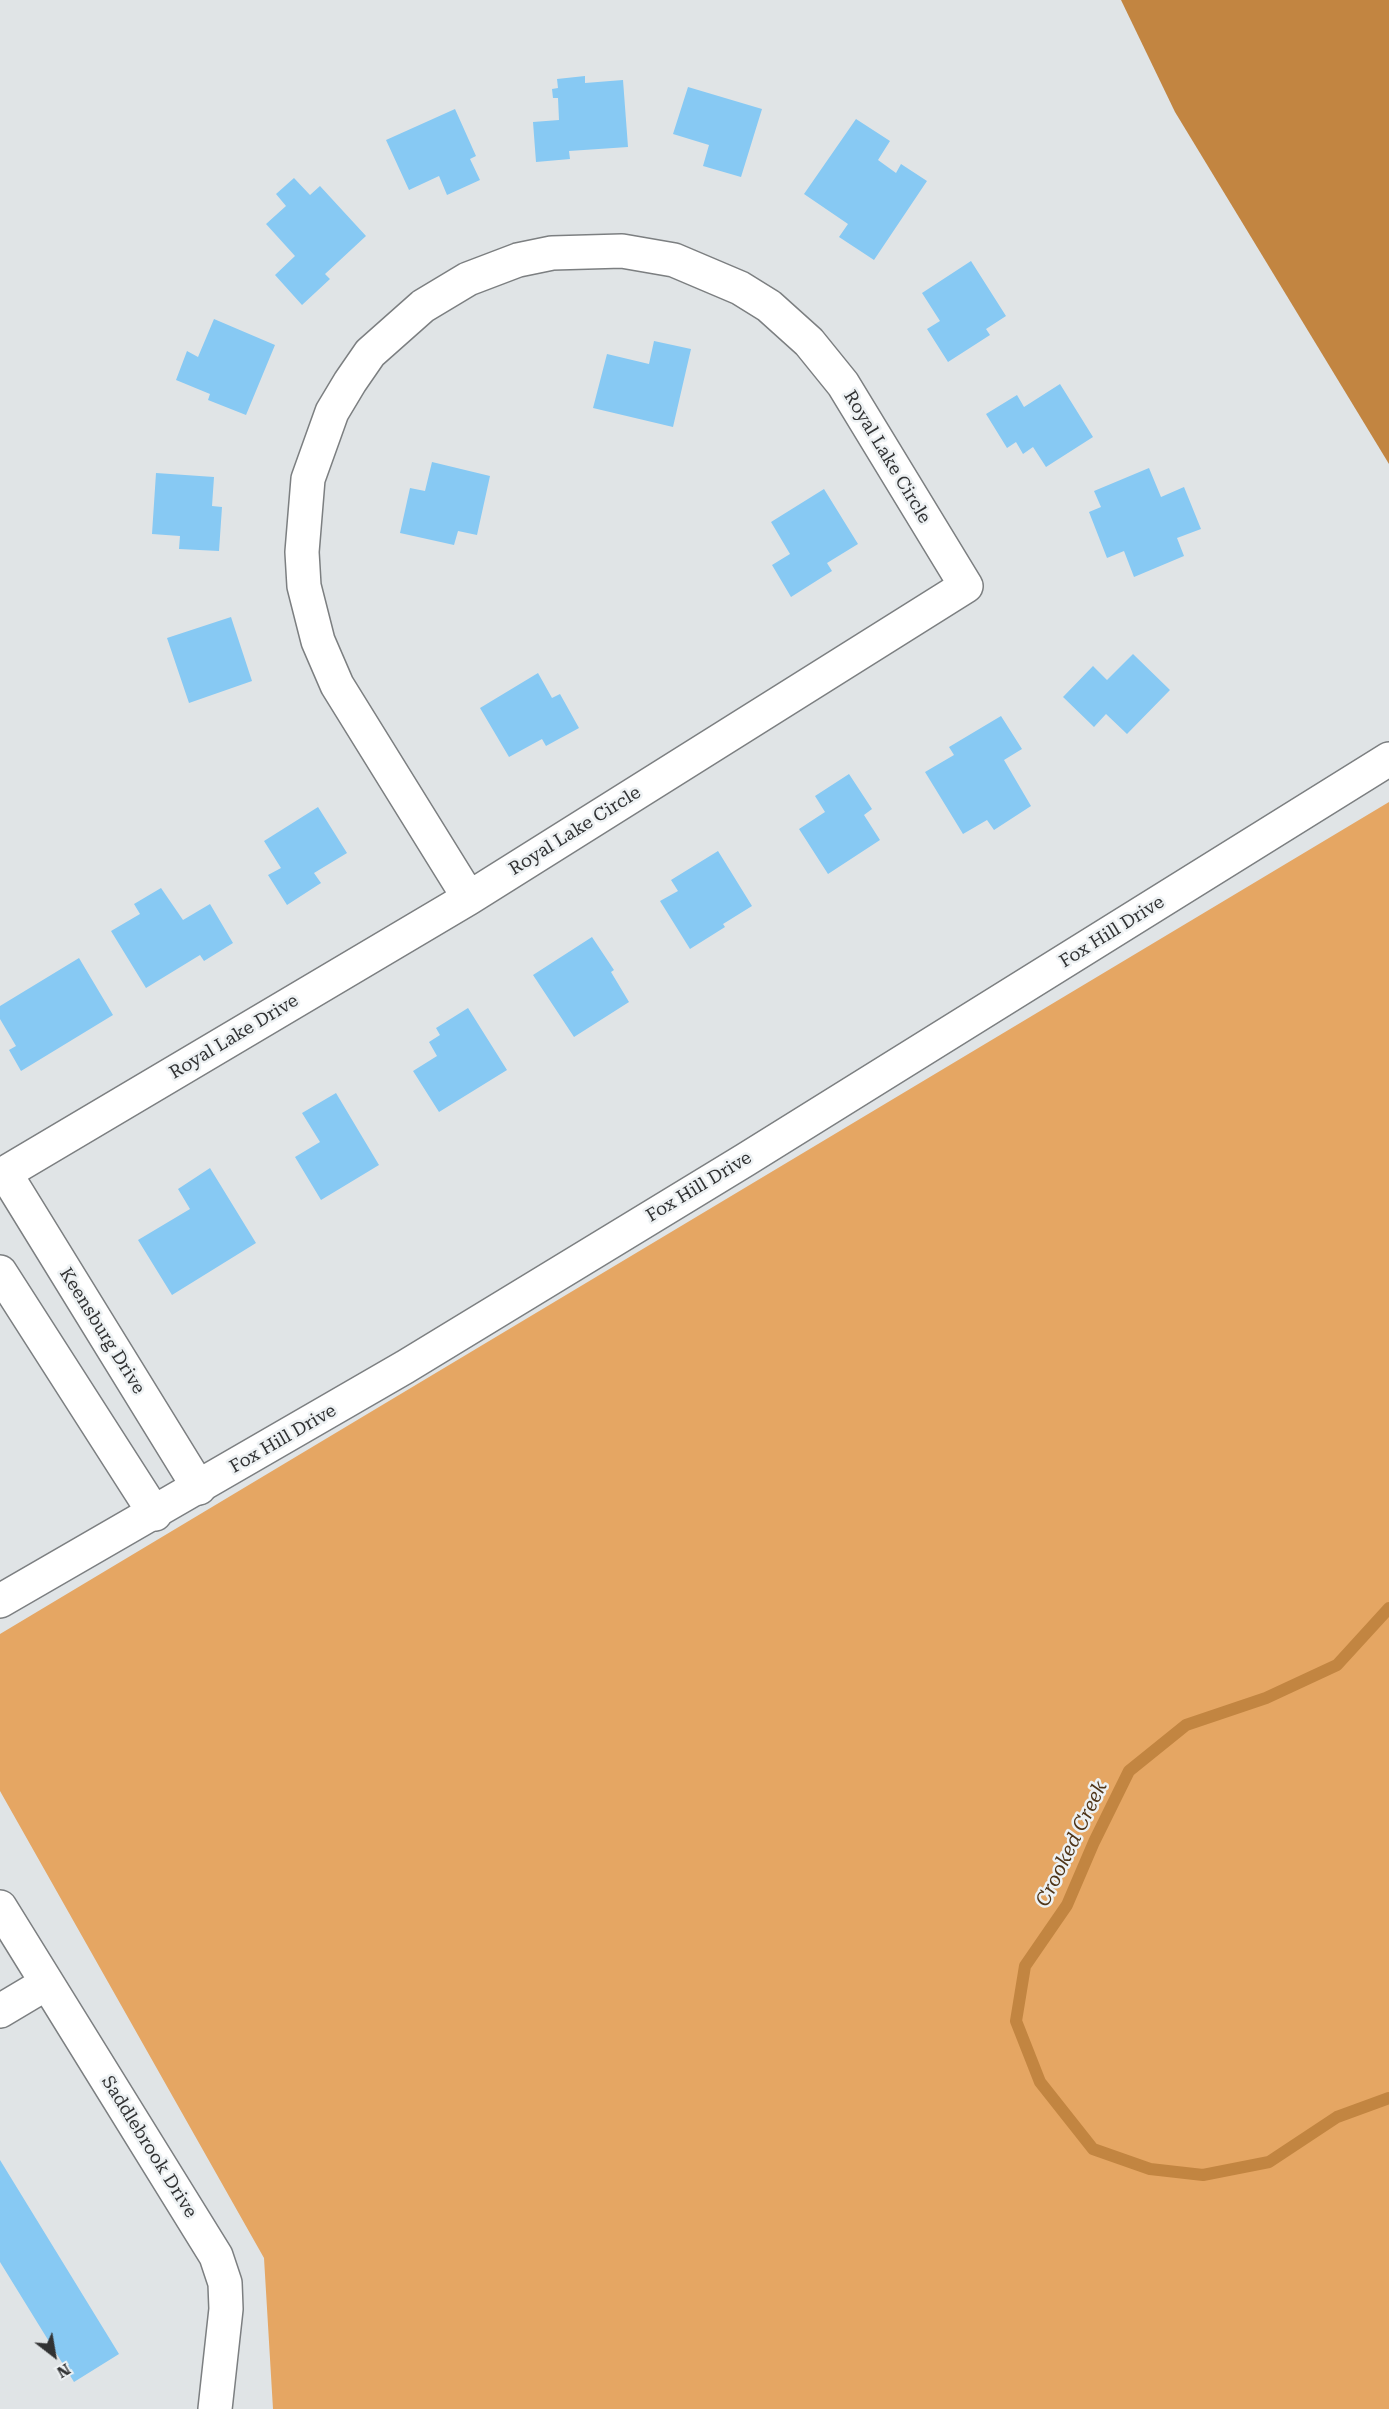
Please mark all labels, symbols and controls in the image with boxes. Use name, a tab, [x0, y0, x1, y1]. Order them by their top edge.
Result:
street label: Royal Lake Circle	[839, 387, 935, 527]
street label: Royal Lake Circle	[505, 782, 645, 880]
street label: Fox Hill Drive	[1056, 891, 1168, 973]
street label: Royal Lake Drive	[166, 990, 302, 1084]
street label: Fox Hill Drive	[642, 1147, 756, 1227]
street label: Keensburg Drive	[55, 1264, 149, 1398]
street label: Fox Hill Drive	[226, 1400, 340, 1478]
water label: Crooked Creek	[1031, 1777, 1113, 1911]
street label: Saddlebrook Drive	[97, 2072, 201, 2222]
north arrow	[24, 2325, 84, 2385]
text: N	[53, 2360, 74, 2382]

